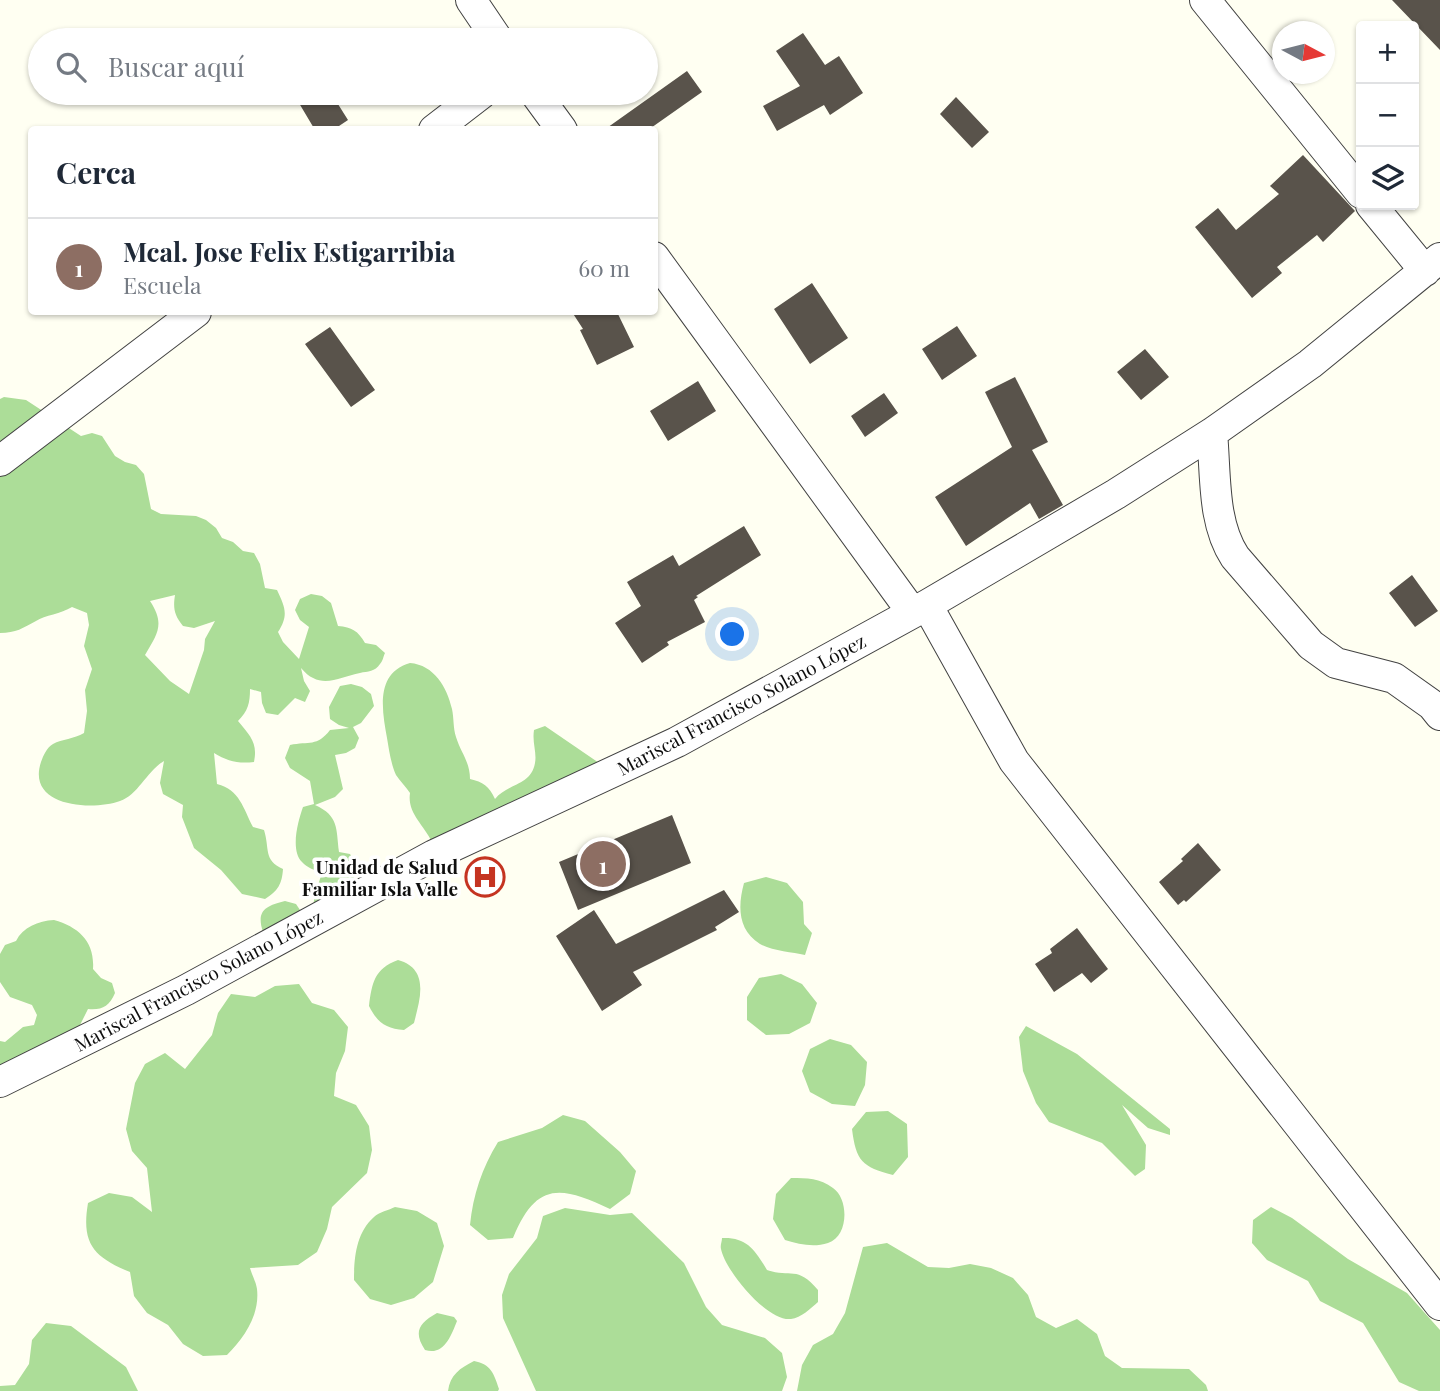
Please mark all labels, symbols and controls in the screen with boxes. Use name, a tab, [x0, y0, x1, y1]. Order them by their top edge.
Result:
north arrow	[1272, 21, 1335, 84]
map controls	[1356, 21, 1419, 210]
button: +	[1356, 21, 1419, 84]
search box	[28, 28, 658, 105]
icon: search	[52, 48, 90, 86]
text: Buscar aquí	[108, 49, 244, 84]
button: −	[1356, 84, 1419, 147]
button: layers	[1356, 147, 1419, 210]
text: Cerca	[56, 152, 136, 192]
text: Mcal. Jose Felix Estigarribia	[123, 234, 456, 269]
text: 1	[75, 252, 83, 283]
text: 60 m	[578, 252, 630, 283]
text: Escuela	[123, 269, 202, 300]
your location	[715, 617, 749, 651]
street label: Mariscal Francisco Solano López	[612, 627, 870, 781]
pin: 1	[580, 838, 626, 890]
place label: Unidad de Salud Familiar Isla Valle	[302, 853, 459, 901]
hospital icon: Unidad de Salud Familiar Isla Valle	[464, 856, 506, 898]
street label: Mariscal Francisco Solano López	[69, 903, 327, 1057]

